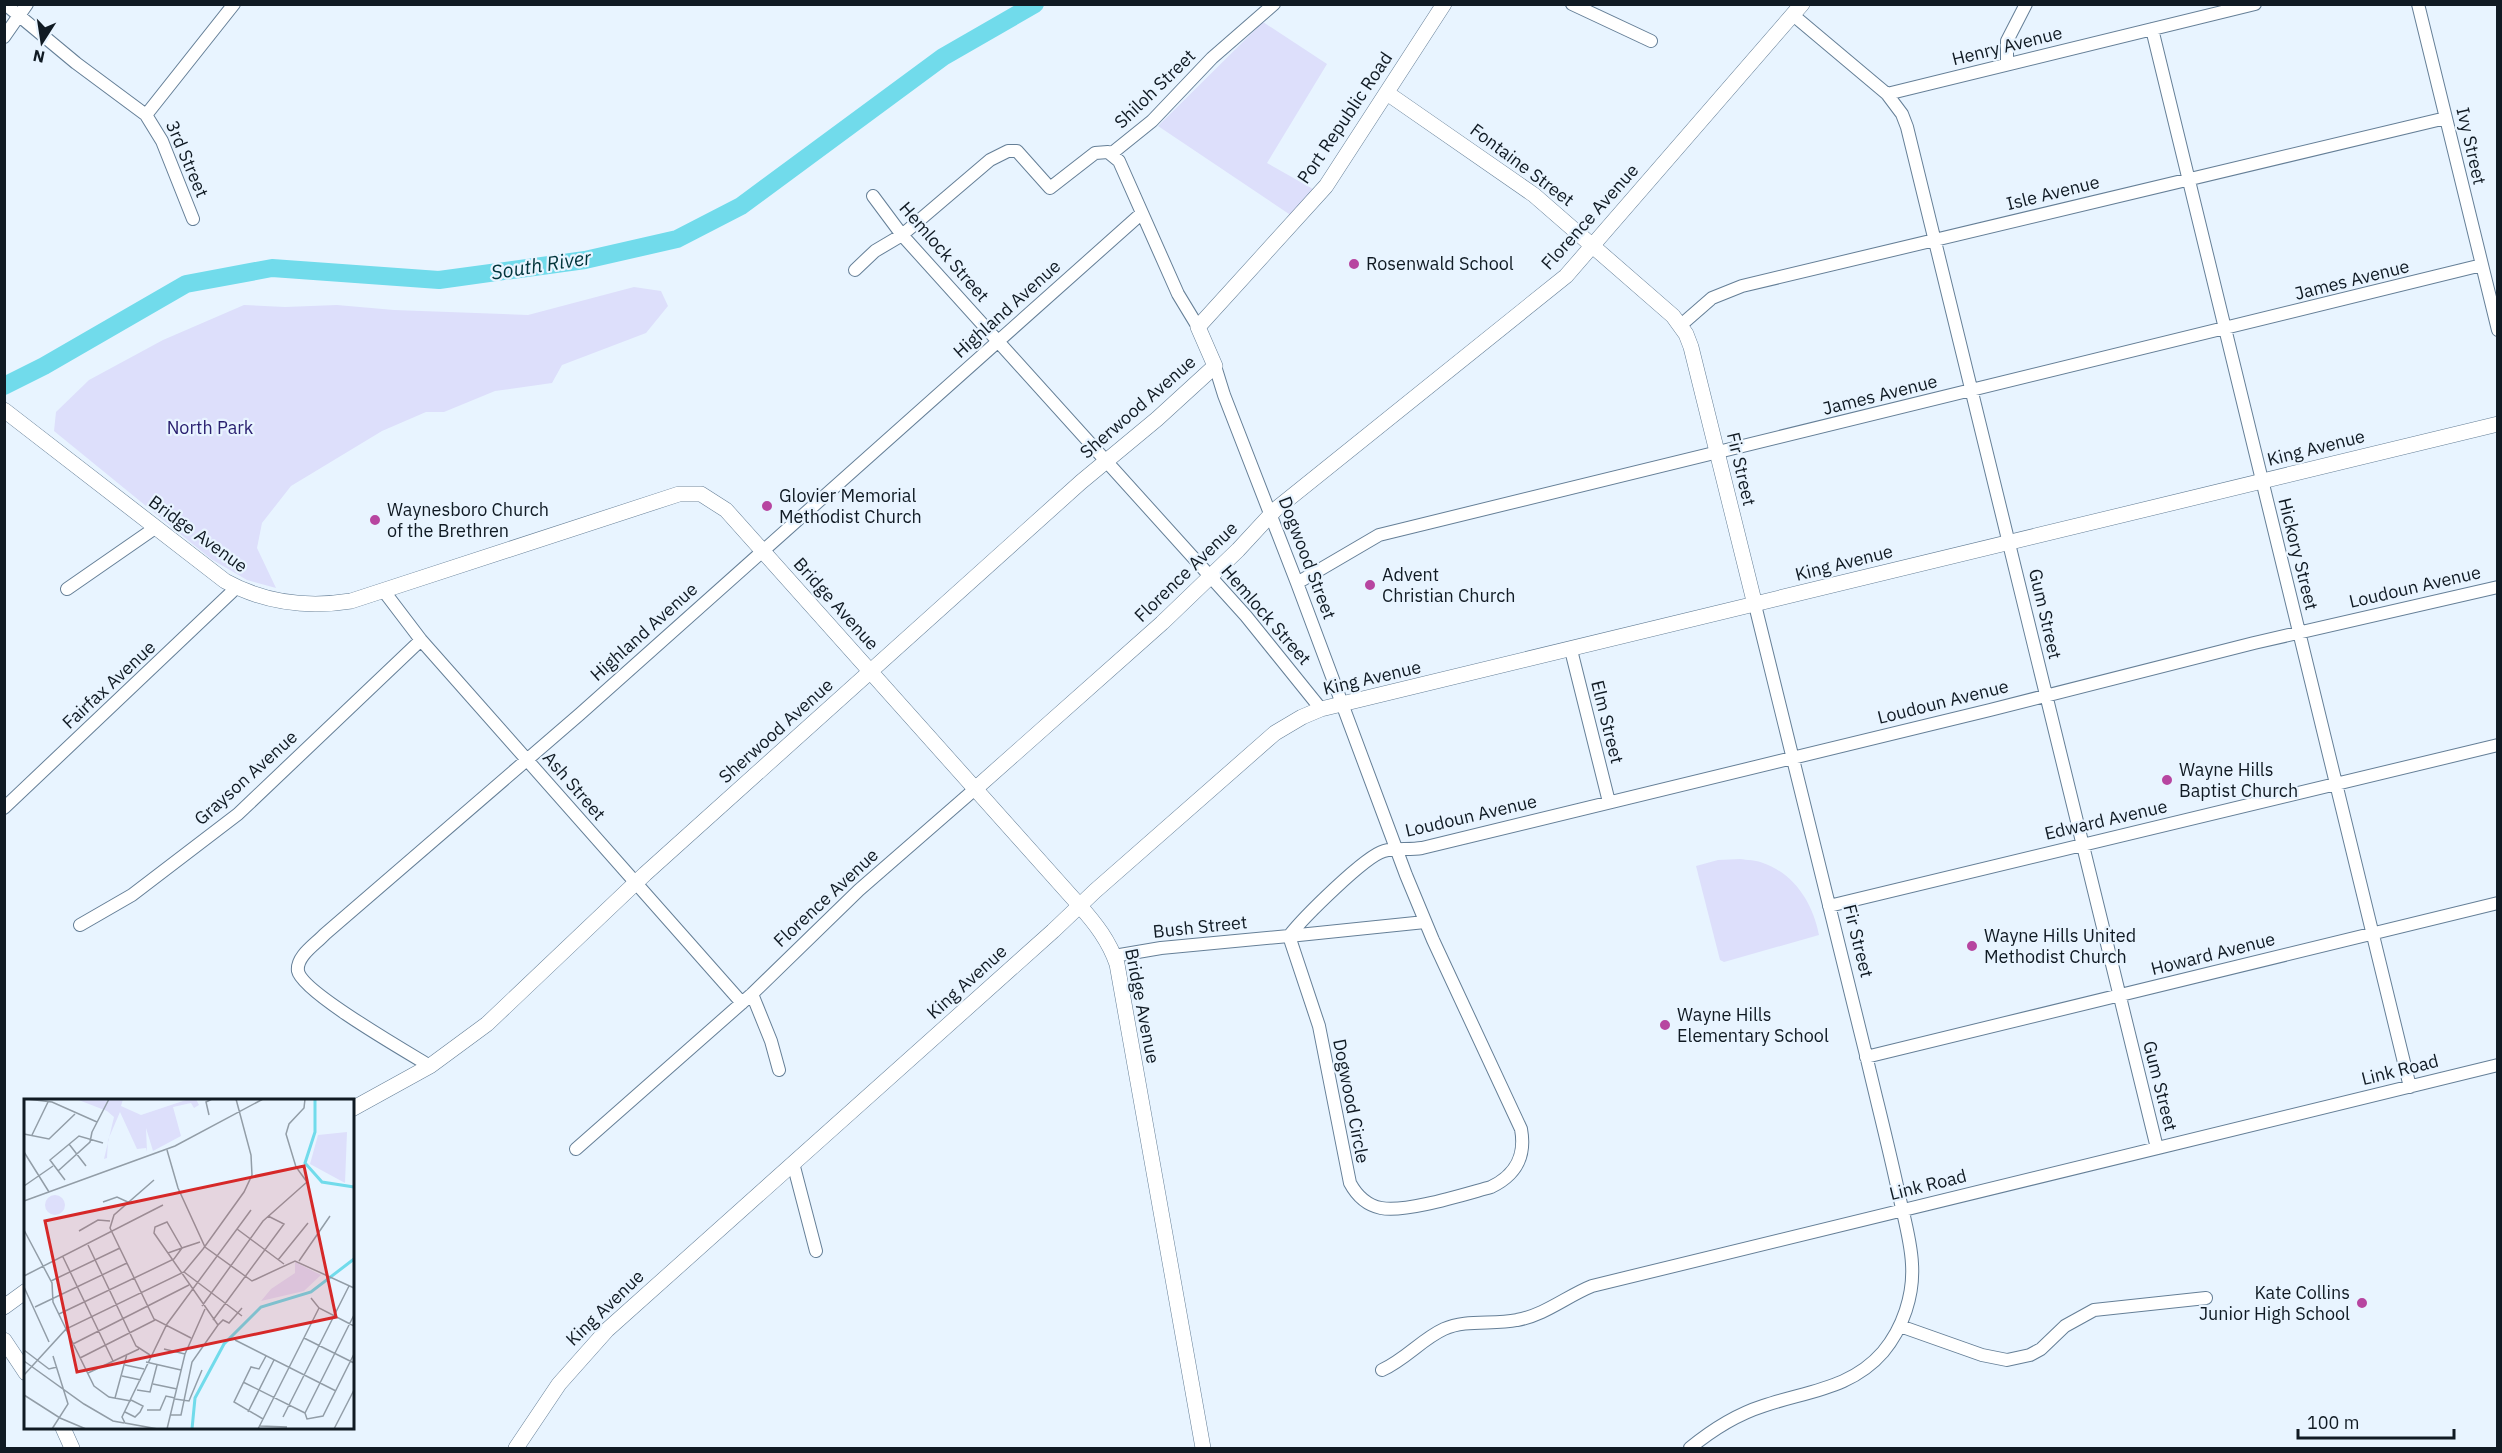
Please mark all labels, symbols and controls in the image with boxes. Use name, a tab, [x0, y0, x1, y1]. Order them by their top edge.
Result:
north arrow	[12, 12, 72, 72]
street label: Henry Avenue	[1949, 21, 2065, 70]
street label: Shiloh Street	[1109, 44, 1200, 133]
text: N	[31, 46, 47, 68]
street label: Port Republic Road	[1292, 47, 1397, 188]
street label: Ivy Street	[2451, 105, 2492, 187]
street label: 3rd Street	[161, 117, 214, 201]
street label: Fontaine Street	[1466, 118, 1579, 211]
street label: Florence Avenue	[1536, 159, 1643, 274]
street label: Isle Avenue	[2004, 170, 2102, 215]
street label: Hemlock Street	[895, 197, 994, 307]
water label: South River	[489, 243, 594, 286]
place label: Rosenwald School	[1366, 252, 1514, 275]
street label: Highland Avenue	[948, 254, 1065, 363]
street label: James Avenue	[2292, 254, 2412, 305]
marker: Rosenwald School	[1347, 257, 1361, 271]
street label: Sherwood Avenue	[1075, 350, 1200, 463]
street label: James Avenue	[1820, 369, 1940, 420]
park label: North Park	[167, 416, 254, 439]
street label: King Avenue	[2265, 424, 2367, 471]
street label: Fir Street	[1722, 430, 1761, 508]
place label: Glovier Memorial Methodist Church	[779, 484, 922, 528]
street label: Bridge Avenue	[144, 490, 252, 577]
street label: Dogwood Street	[1273, 493, 1341, 622]
street label: Hickory Street	[2273, 495, 2324, 612]
place label: Waynesboro Church of the Brethren	[387, 498, 549, 542]
marker: Glovier Memorial Methodist Church	[760, 499, 774, 513]
marker: Waynesboro Church of the Brethren	[368, 513, 382, 527]
street label: Florence Avenue	[1129, 516, 1242, 627]
street label: King Avenue	[1793, 539, 1895, 586]
street label: Bridge Avenue	[789, 553, 884, 655]
street label: Hemlock Street	[1217, 560, 1316, 670]
street label: Loudoun Avenue	[2347, 560, 2483, 613]
place label: Advent Christian Church	[1382, 563, 1515, 607]
street label: Gum Street	[2024, 566, 2067, 661]
street label: Highland Avenue	[585, 577, 702, 686]
marker: Advent Christian Church	[1363, 578, 1377, 592]
street label: Fairfax Avenue	[57, 636, 160, 734]
street label: King Avenue	[1321, 655, 1423, 700]
street label: Sherwood Avenue	[714, 673, 838, 788]
street label: Loudoun Avenue	[1875, 674, 2011, 729]
street label: Elm Street	[1586, 678, 1629, 766]
street label: Grayson Avenue	[189, 725, 302, 830]
street label: Ash Street	[538, 746, 611, 825]
place label: Wayne Hills Baptist Church	[2179, 758, 2298, 802]
marker: Wayne Hills Baptist Church	[2160, 773, 2174, 787]
street label: Loudoun Avenue	[1403, 789, 1539, 842]
street label: Edward Avenue	[2042, 794, 2170, 845]
street label: Florence Avenue	[769, 843, 883, 952]
street label: Fir Street	[1838, 902, 1879, 980]
street label: Bush Street	[1152, 910, 1248, 943]
place label: Wayne Hills United Methodist Church	[1984, 924, 2136, 968]
street label: Howard Avenue	[2148, 927, 2278, 980]
marker: Wayne Hills United Methodist Church	[1965, 939, 1979, 953]
street label: King Avenue	[922, 940, 1012, 1024]
street label: Bridge Avenue	[1120, 946, 1165, 1066]
place label: Wayne Hills Elementary School	[1677, 1003, 1829, 1047]
marker: Wayne Hills Elementary School	[1658, 1018, 1672, 1032]
street label: Dogwood Circle	[1328, 1037, 1375, 1165]
street label: Gum Street	[2138, 1038, 2183, 1133]
street label: Link Road	[2359, 1049, 2441, 1090]
inset map	[24, 1099, 354, 1429]
street label: Link Road	[1887, 1164, 1969, 1205]
street label: King Avenue	[561, 1265, 649, 1351]
place label: Kate Collins Junior High School	[2199, 1281, 2350, 1325]
marker: Kate Collins Junior High School	[2355, 1296, 2369, 1310]
scale bar	[2298, 1402, 2454, 1440]
text: 100 m	[2307, 1411, 2359, 1434]

